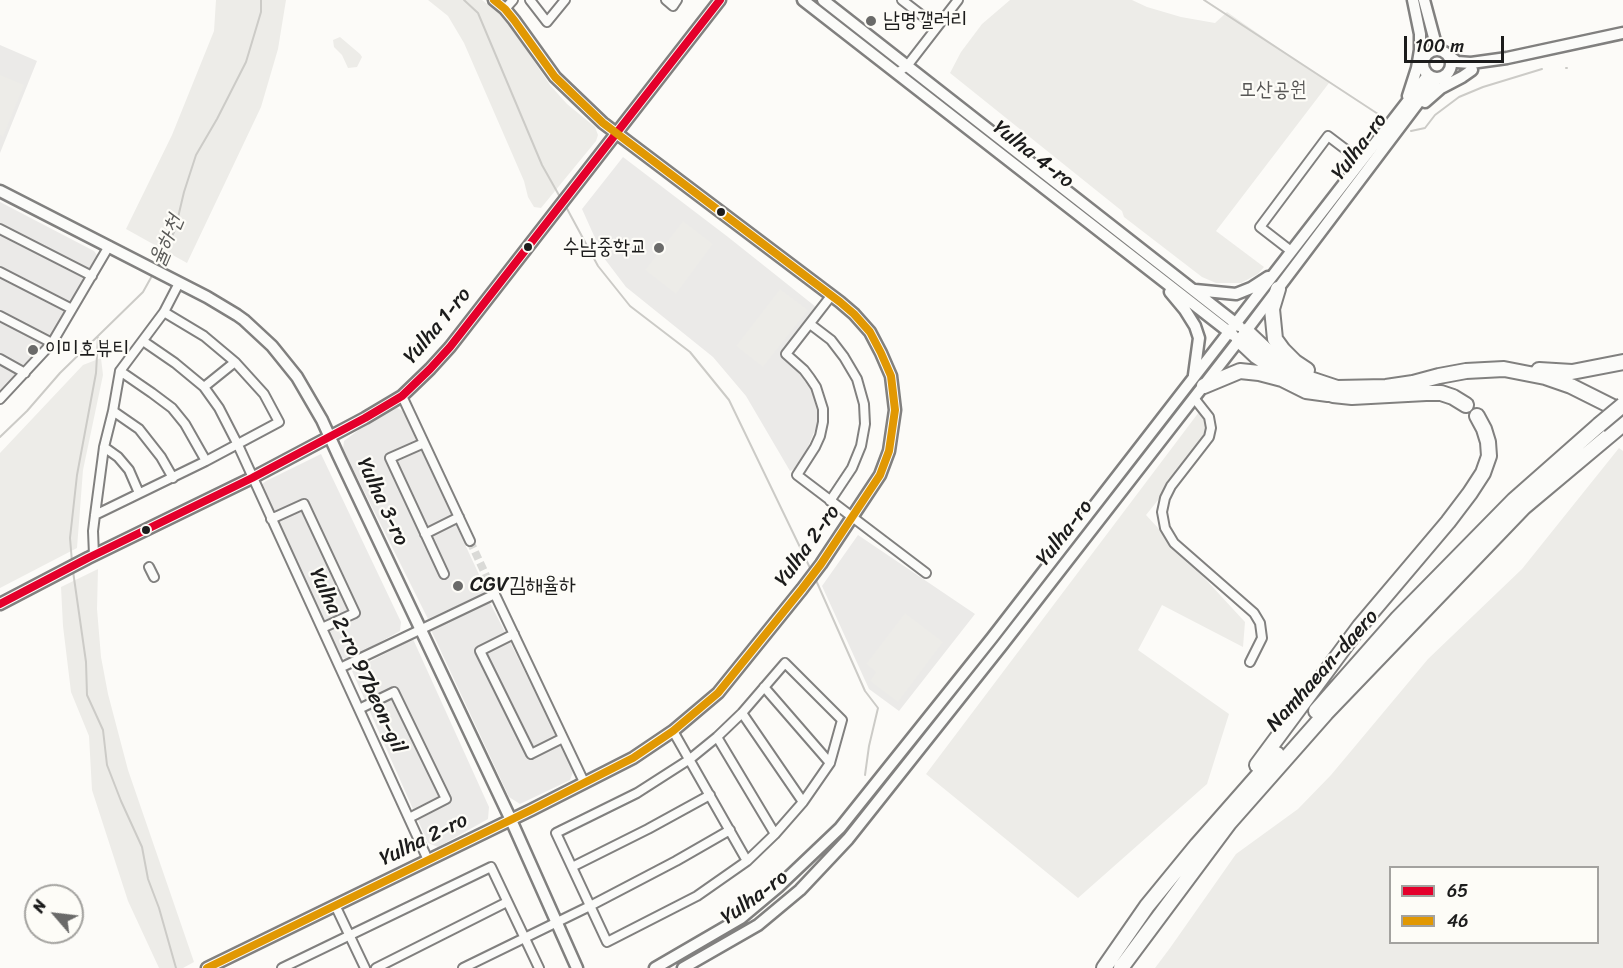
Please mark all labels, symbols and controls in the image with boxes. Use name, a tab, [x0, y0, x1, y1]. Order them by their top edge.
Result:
place label: 남명갤러리	[883, 8, 967, 34]
marker: 남명갤러리	[864, 14, 878, 28]
scale bar	[1407, 24, 1508, 62]
text: 100 m	[1415, 30, 1464, 62]
park label: 모산공원	[1239, 78, 1307, 104]
street label: Yulha-ro	[1327, 109, 1393, 185]
street label: Yulha 4-ro	[988, 116, 1078, 194]
unlabelled marker	[715, 206, 727, 218]
water label: 율하천	[144, 211, 190, 271]
place label: 수남중학교	[563, 235, 647, 261]
unlabelled marker	[522, 241, 534, 253]
marker: 수남중학교	[652, 241, 666, 255]
street label: Yulha 1-ro	[399, 283, 477, 369]
place label: 이미호뷰티	[45, 337, 129, 363]
marker: 이미호뷰티	[26, 343, 40, 357]
street label: Yulha 3-ro	[351, 454, 413, 550]
street label: Yulha-ro	[1031, 495, 1099, 571]
street label: Yulha 2-ro	[770, 500, 846, 592]
unlabelled marker	[140, 524, 152, 536]
street label: Yulha 2-ro 97beon-gil	[303, 564, 411, 758]
place label: CGV김해율하	[470, 573, 576, 599]
marker: CGV김해율하	[451, 579, 465, 593]
street label: Namhaean-daero	[1262, 605, 1384, 737]
street label: Yulha 2-ro	[376, 808, 472, 872]
street label: Yulha-ro	[716, 865, 794, 931]
legend	[1389, 866, 1599, 944]
text: 65	[1447, 875, 1468, 907]
north arrow	[24, 884, 84, 944]
text: N	[24, 895, 55, 918]
text: 46	[1447, 905, 1468, 937]

